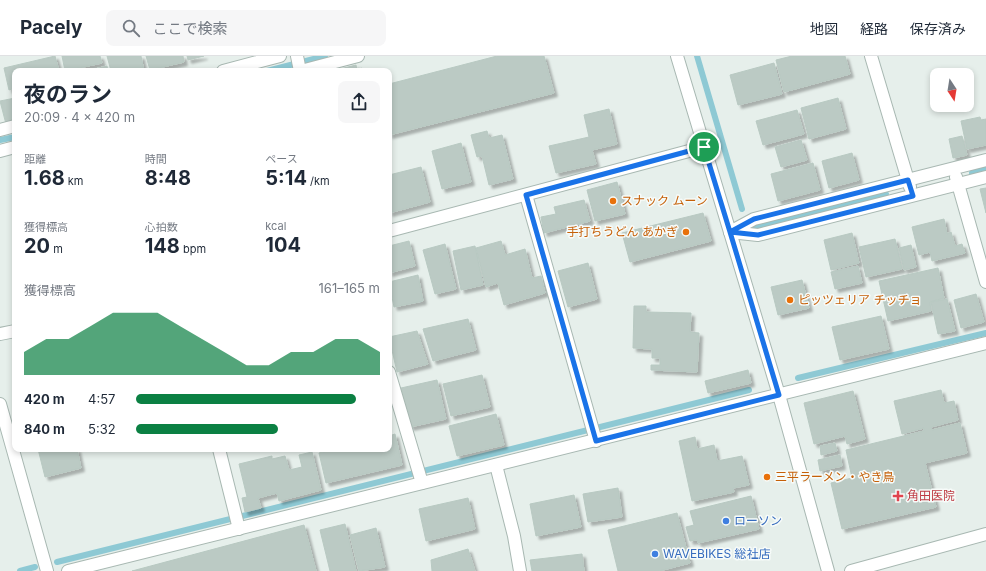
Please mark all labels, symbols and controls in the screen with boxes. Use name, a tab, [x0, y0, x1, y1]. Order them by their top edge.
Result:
search box	[106, 10, 386, 46]
text: Pacely	[20, 16, 82, 39]
icon: search	[120, 17, 142, 39]
text: ここで検索	[152, 19, 227, 38]
text: 地図	[810, 20, 838, 37]
text: 経路	[860, 20, 888, 37]
text: 保存済み	[910, 20, 966, 37]
north arrow	[930, 68, 974, 112]
map controls	[930, 68, 974, 112]
text: 夜のラン	[24, 81, 112, 107]
button: share	[338, 81, 380, 123]
text: 20:09 · 4 × 420 m	[24, 109, 135, 125]
pin	[687, 130, 721, 164]
icon: arrive	[693, 136, 715, 158]
text: 距離	[24, 152, 46, 166]
text: 時間	[145, 152, 167, 166]
text: ペース	[265, 152, 298, 166]
text: 1.68	[24, 166, 65, 190]
text: 8:48	[145, 166, 191, 190]
text: 5:14	[265, 166, 307, 190]
text: km	[65, 174, 84, 188]
text: /km	[307, 174, 330, 188]
place label: スナック ムーン	[621, 193, 708, 208]
marker: スナック ムーン	[608, 196, 618, 206]
text: kcal	[265, 219, 286, 233]
text: 獲得標高	[24, 220, 68, 234]
text: 心拍数	[145, 220, 178, 234]
place label: 手打ちうどん あかぎ	[567, 224, 678, 239]
marker: 手打ちうどん あかぎ	[681, 227, 691, 237]
text: 104	[265, 233, 301, 257]
text: 20	[24, 234, 50, 258]
text: 148	[145, 234, 180, 258]
text: m	[50, 242, 63, 256]
text: bpm	[180, 242, 206, 256]
text: 161–165 m	[319, 280, 380, 296]
text: 獲得標高	[24, 282, 76, 298]
place label: ピッツェリア チッチョ	[798, 292, 921, 307]
marker: ピッツェリア チッチョ	[785, 295, 795, 305]
text: 420 m	[24, 391, 65, 407]
text: 4:57	[88, 391, 115, 407]
text: 840 m	[24, 421, 65, 437]
text: 5:32	[88, 421, 116, 437]
place label: 三平ラーメン・やき鳥	[775, 469, 895, 484]
marker: 三平ラーメン・やき鳥	[762, 472, 772, 482]
place label: 角田医院	[907, 488, 955, 503]
marker: 角田医院	[892, 490, 904, 502]
place label: ローソン	[734, 513, 782, 528]
marker: ローソン	[721, 516, 731, 526]
place label: WAVEBIKES 総社店	[663, 546, 771, 561]
marker: WAVEBIKES 総社店	[650, 549, 660, 559]

